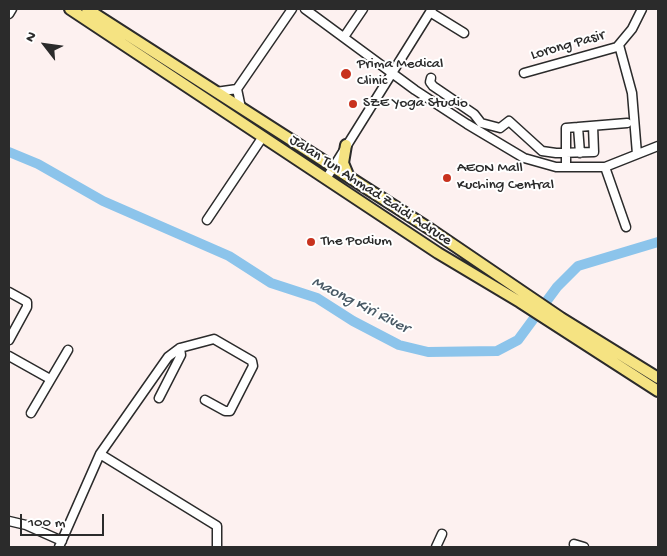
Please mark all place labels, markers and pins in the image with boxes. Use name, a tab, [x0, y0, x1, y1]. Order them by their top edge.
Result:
place label: Prima Medical Clinic	[357, 56, 443, 91]
marker: Prima Medical Clinic	[339, 67, 353, 81]
place label: SZE Yoga Studio	[363, 95, 468, 113]
marker: SZE Yoga Studio	[347, 98, 359, 110]
place label: AEON Mall Kuching Central	[457, 160, 554, 195]
marker: AEON Mall Kuching Central	[441, 172, 453, 184]
place label: The Podium	[321, 233, 392, 251]
marker: The Podium	[305, 236, 317, 248]

